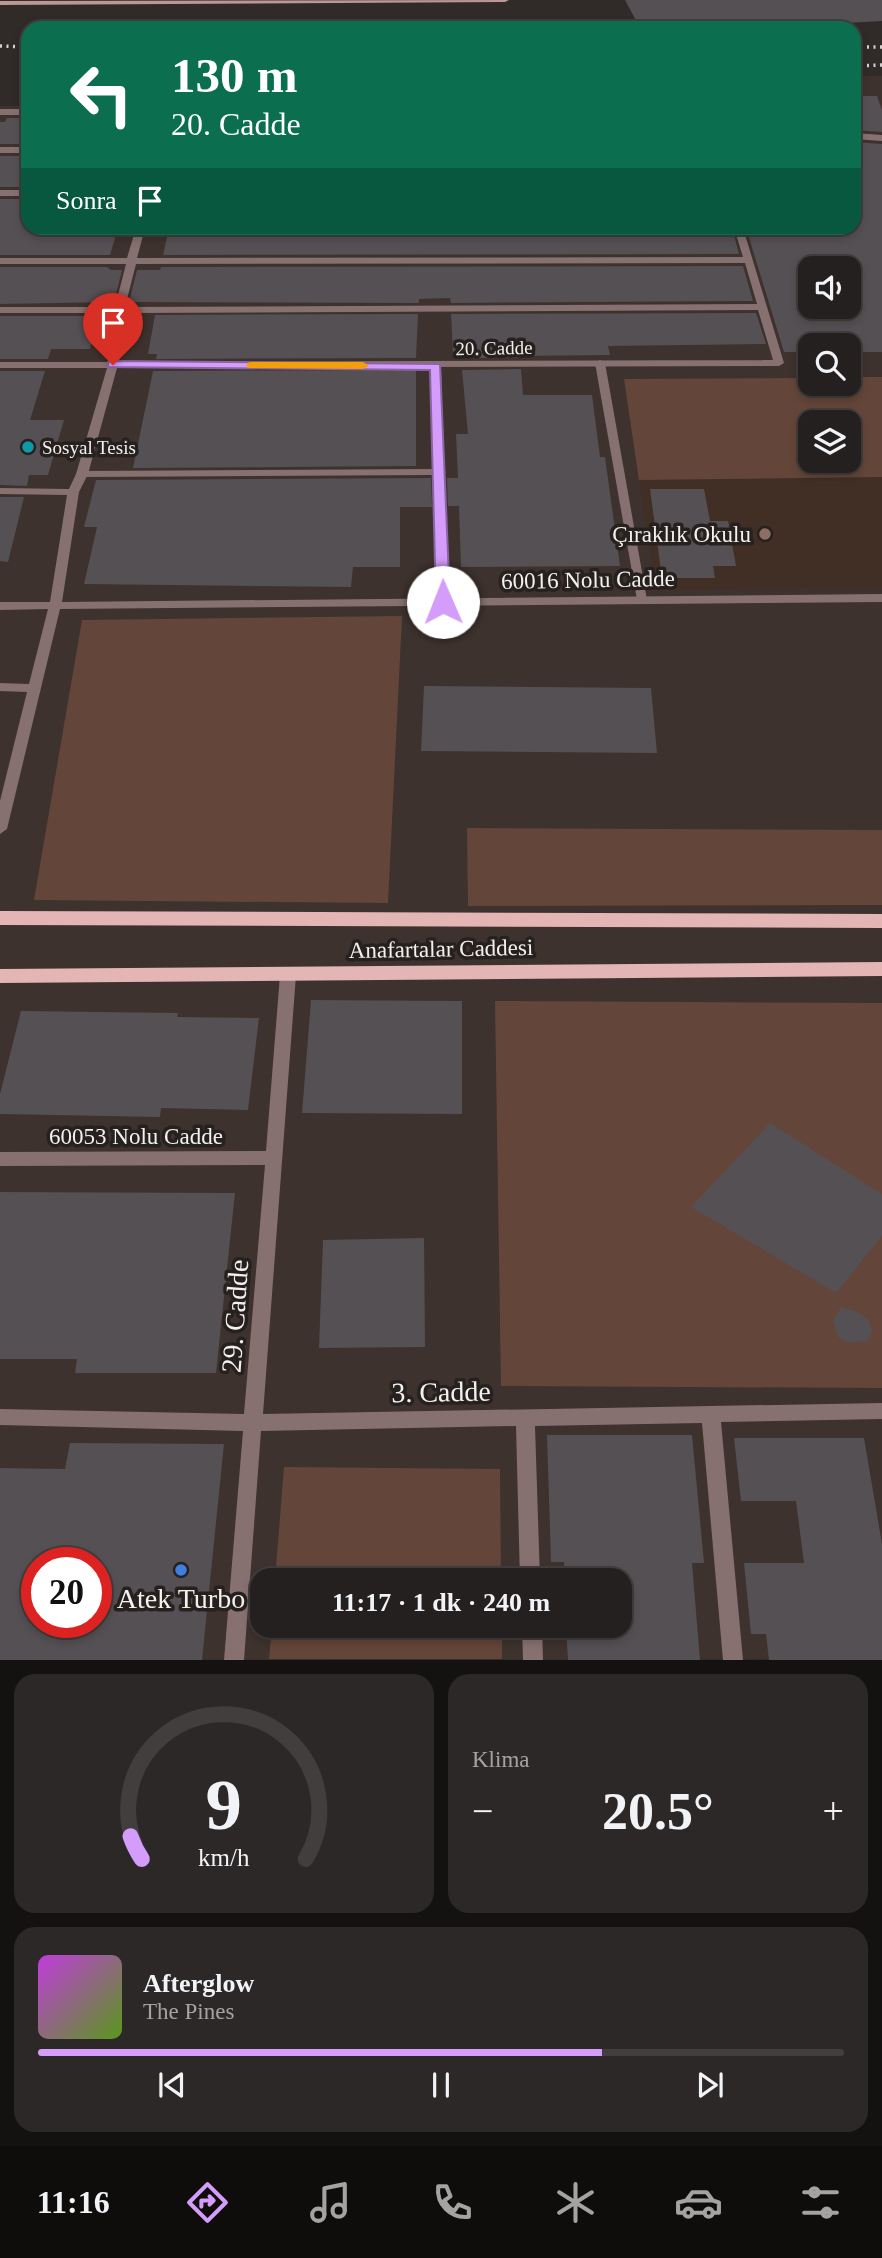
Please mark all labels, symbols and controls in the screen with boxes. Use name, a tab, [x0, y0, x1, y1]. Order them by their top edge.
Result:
text: 130 m	[171, 48, 298, 103]
icon: left	[56, 49, 147, 140]
text: 20. Cadde	[171, 106, 301, 142]
icon: arrive	[131, 182, 169, 220]
text: Sonra	[56, 186, 117, 215]
map controls	[798, 256, 861, 473]
button: sound	[798, 256, 861, 319]
pin	[83, 293, 143, 365]
icon: arrive	[94, 304, 132, 342]
button: search	[798, 333, 861, 396]
street label: 20. Cadde	[455, 337, 533, 359]
button: layers	[798, 410, 861, 473]
place label: Sosyal Tesis	[42, 437, 136, 458]
marker: Sosyal Tesis	[20, 439, 36, 455]
place label: Çıraklık Okulu	[612, 522, 751, 547]
marker: Çıraklık Okulu	[757, 526, 773, 542]
position arrow	[406, 565, 480, 639]
street label: 60016 Nolu Cadde	[501, 566, 675, 594]
street label: Anafartalar Caddesi	[349, 935, 533, 963]
street label: 60053 Nolu Cadde	[49, 1124, 223, 1149]
street label: 29. Cadde	[216, 1258, 254, 1374]
street label: 3. Cadde	[391, 1376, 491, 1408]
speed limit sign: 20	[21, 1547, 112, 1638]
marker: Atek Turbo	[173, 1562, 189, 1578]
place label: Atek Turbo	[117, 1583, 245, 1614]
text: 11:17 · 1 dk · 240 m	[332, 1588, 550, 1617]
text: Klima	[472, 1747, 530, 1772]
text: 9	[206, 1765, 242, 1846]
text: 20.5°	[602, 1783, 714, 1840]
text: −	[472, 1790, 493, 1832]
text: +	[823, 1790, 844, 1832]
text: km/h	[198, 1844, 250, 1871]
text: Afterglow	[143, 1969, 254, 1998]
text: The Pines	[143, 1999, 234, 2024]
icon: previous	[153, 2066, 191, 2104]
icon: pause	[422, 2066, 460, 2104]
icon: next	[691, 2066, 729, 2104]
icon: directions	[183, 2178, 232, 2227]
icon: music	[306, 2178, 355, 2227]
icon: phone	[428, 2178, 477, 2227]
icon: climate	[551, 2178, 600, 2227]
icon: car	[674, 2178, 723, 2227]
icon: filters	[796, 2178, 845, 2227]
text: 11:16	[37, 2184, 110, 2220]

